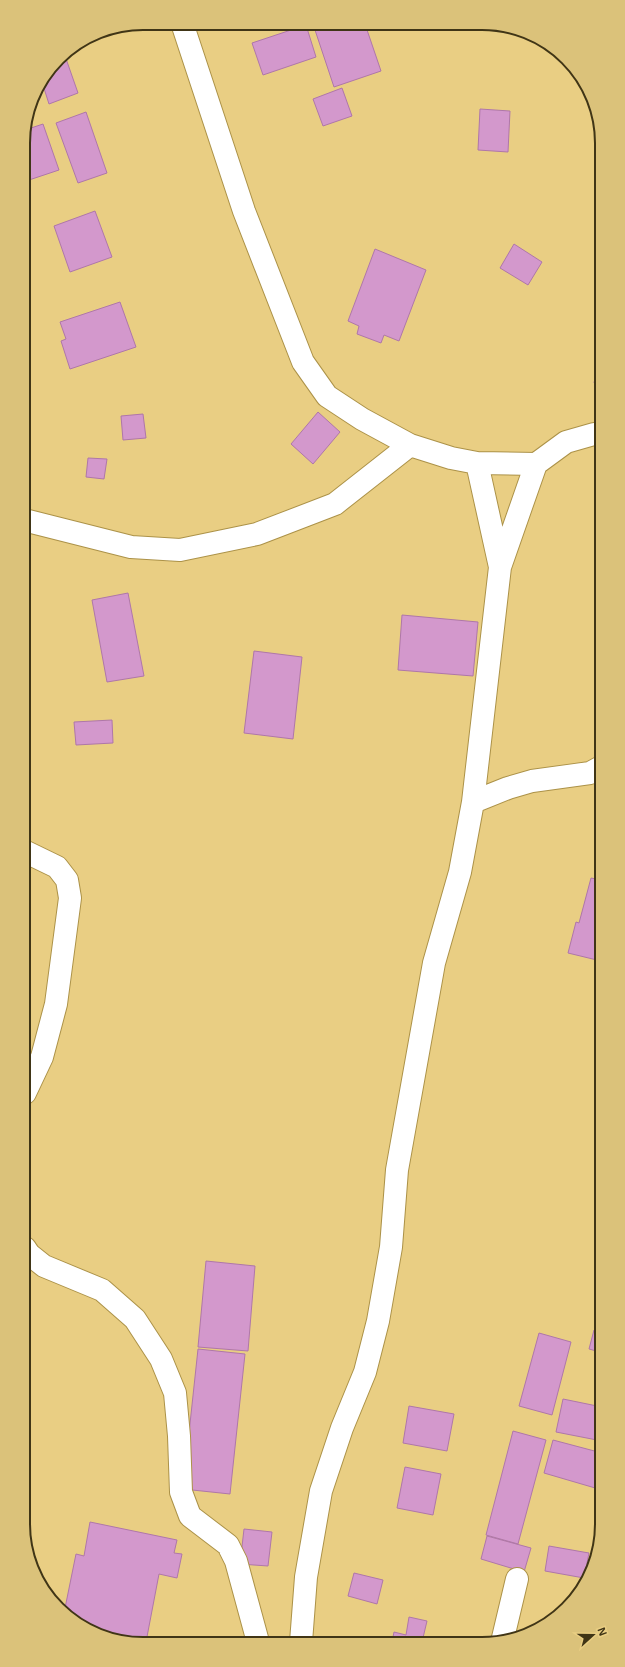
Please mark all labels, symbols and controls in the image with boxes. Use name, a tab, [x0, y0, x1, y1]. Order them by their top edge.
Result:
north arrow	[573, 1615, 613, 1655]
text: N	[595, 1626, 609, 1637]

